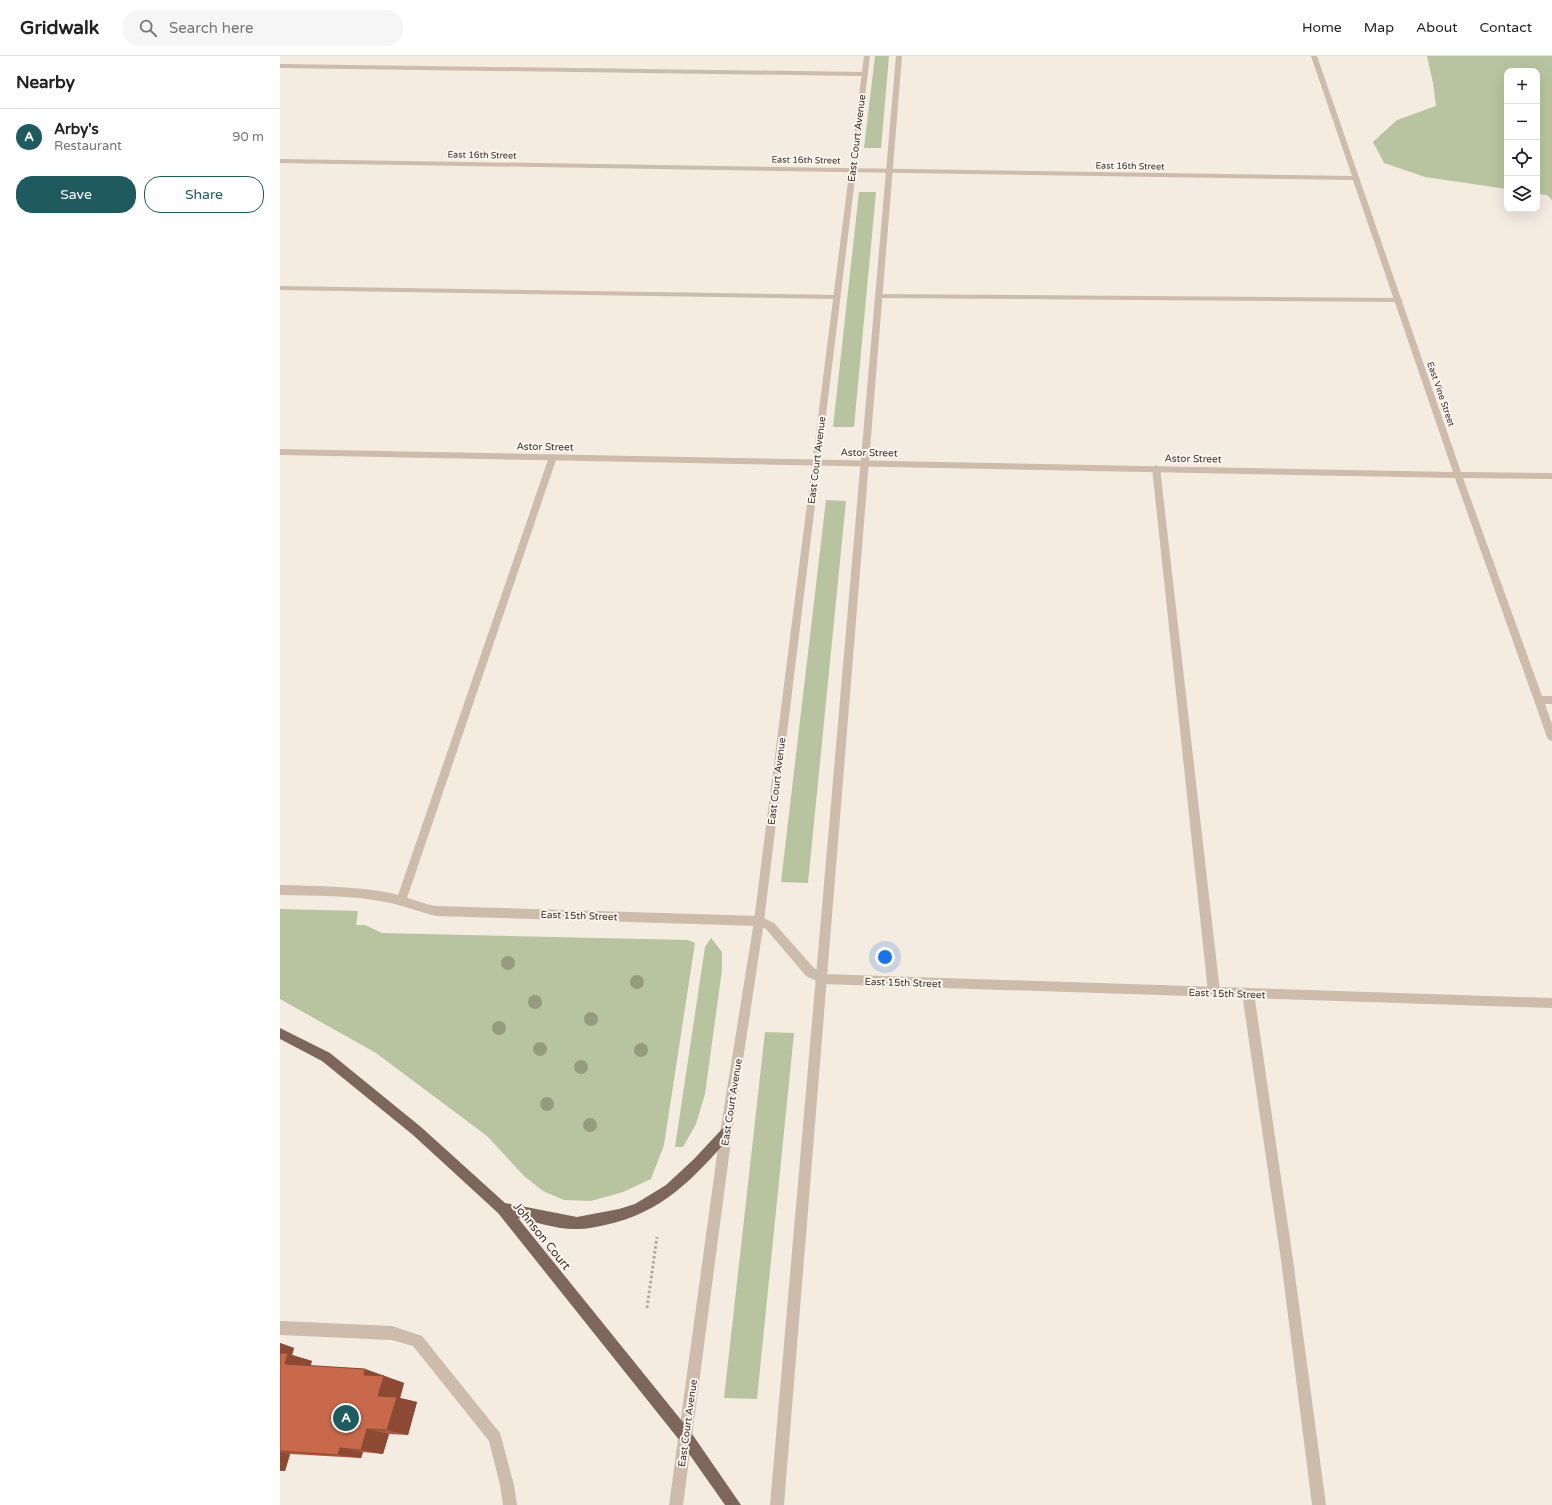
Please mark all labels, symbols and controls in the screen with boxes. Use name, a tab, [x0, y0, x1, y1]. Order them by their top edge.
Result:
search box	[123, 10, 403, 46]
text: Gridwalk	[20, 17, 99, 39]
icon: search	[137, 17, 159, 39]
text: Search here	[169, 19, 253, 37]
text: Home	[1302, 19, 1342, 36]
text: Map	[1364, 19, 1394, 36]
text: About	[1416, 19, 1458, 36]
text: Contact	[1480, 19, 1532, 36]
map controls	[1504, 68, 1540, 212]
button: +	[1504, 68, 1540, 104]
text: Nearby	[16, 72, 75, 93]
street label: East Court Avenue	[846, 93, 868, 183]
button: −	[1504, 104, 1540, 140]
text: Arby's	[54, 120, 99, 138]
text: A	[24, 129, 34, 145]
text: 90 m	[232, 129, 264, 145]
text: Restaurant	[54, 138, 122, 154]
button: locate	[1504, 140, 1540, 176]
street label: East 16th Street	[447, 149, 517, 162]
street label: East 16th Street	[771, 154, 841, 167]
street label: East 16th Street	[1095, 160, 1165, 173]
button: Save	[16, 176, 136, 213]
button: Share	[144, 176, 264, 213]
button: layers	[1504, 176, 1540, 212]
street label: East Vine Street	[1424, 360, 1457, 429]
street label: East Court Avenue	[806, 415, 828, 505]
street label: Astor Street	[516, 441, 574, 453]
street label: Astor Street	[840, 447, 898, 459]
street label: Astor Street	[1164, 453, 1222, 465]
street label: East Court Avenue	[766, 736, 788, 826]
street label: East 15th Street	[540, 909, 618, 923]
your location	[875, 947, 895, 967]
street label: East 15th Street	[864, 976, 942, 990]
street label: East 15th Street	[1188, 987, 1266, 1001]
street label: East Court Avenue	[719, 1057, 745, 1147]
street label: Johnson Court	[510, 1199, 574, 1273]
street label: East Court Avenue	[676, 1378, 700, 1468]
pin: A	[333, 1403, 359, 1433]

